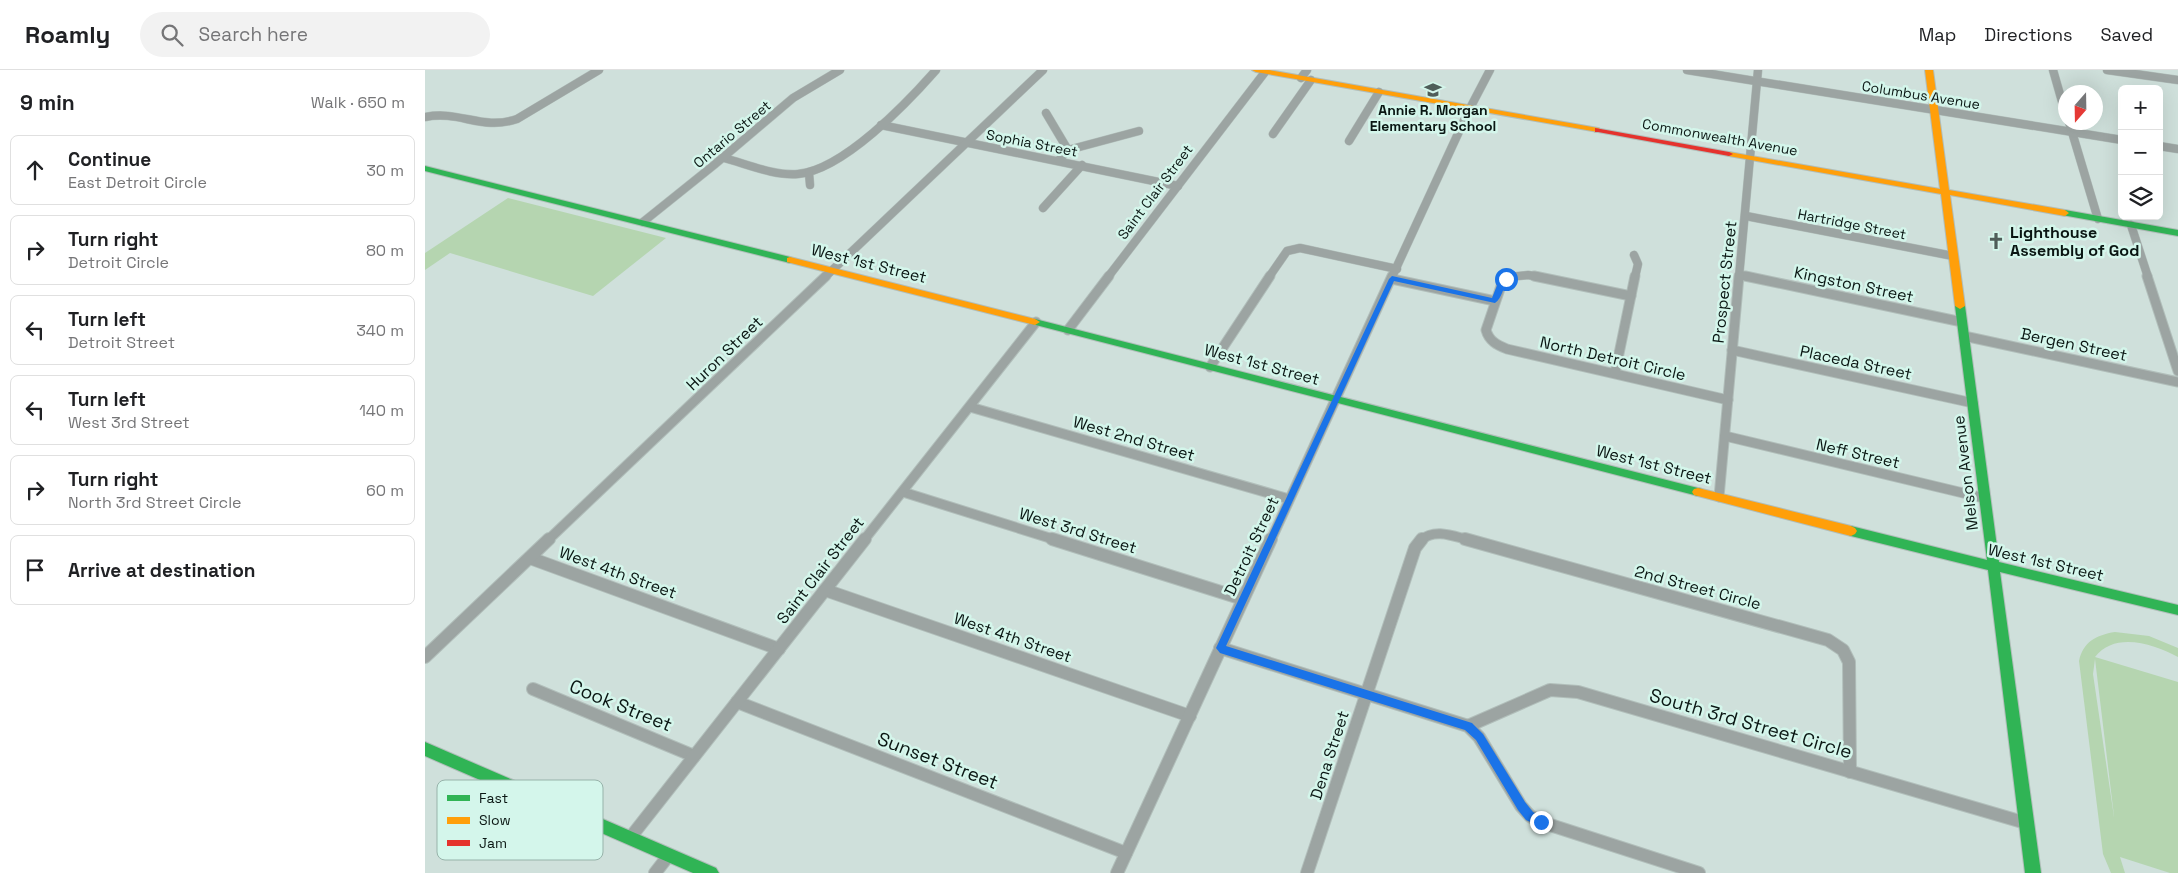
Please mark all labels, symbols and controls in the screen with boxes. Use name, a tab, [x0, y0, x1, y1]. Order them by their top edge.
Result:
search box	[140, 12, 490, 57]
text: Roamly	[25, 19, 110, 50]
icon: search	[158, 21, 186, 49]
text: Search here	[198, 22, 308, 47]
text: Map	[1919, 23, 1956, 46]
text: Directions	[1984, 23, 2073, 46]
text: Saved	[2101, 23, 2153, 46]
street label: Columbus Avenue	[1861, 77, 1981, 113]
school or university icon: Annie R. Morgan Elementary School	[1423, 80, 1443, 100]
north arrow	[2058, 85, 2103, 130]
map controls	[2118, 85, 2163, 220]
button: +	[2118, 85, 2163, 130]
text: 9 min	[20, 89, 75, 116]
text: Walk · 650 m	[311, 92, 405, 113]
street label: Ontario Street	[689, 96, 775, 172]
place label: Annie R. Morgan Elementary School	[1370, 101, 1496, 135]
street label: Commonwealth Avenue	[1641, 114, 1799, 160]
street label: Sophia Street	[985, 125, 1079, 161]
button: −	[2118, 130, 2163, 175]
street label: Saint Clair Street	[1113, 141, 1197, 243]
text: Continue	[68, 147, 151, 172]
icon: ahead	[21, 156, 49, 184]
text: 30 m	[366, 160, 404, 181]
text: East Detroit Circle	[68, 172, 207, 193]
button: layers	[2118, 175, 2163, 220]
street label: Hartridge Street	[1796, 205, 1908, 243]
street label: Prospect Street	[1708, 220, 1741, 344]
place label: Lighthouse Assembly of God	[2010, 222, 2139, 261]
text: Turn right	[68, 227, 158, 252]
church icon: Lighthouse Assembly of God	[1986, 231, 2006, 251]
icon: right	[21, 236, 49, 264]
street label: West 1st Street	[809, 239, 929, 288]
text: 80 m	[366, 240, 404, 261]
text: Detroit Circle	[68, 252, 169, 273]
street label: Kingston Street	[1792, 262, 1916, 307]
route start	[1495, 268, 1518, 291]
text: Turn left	[68, 307, 146, 332]
street label: Huron Street	[682, 312, 767, 395]
icon: left	[21, 316, 49, 344]
text: 340 m	[356, 320, 404, 341]
street label: Bergen Street	[2019, 323, 2129, 366]
text: Detroit Street	[68, 332, 175, 353]
street label: North Detroit Circle	[1538, 332, 1688, 385]
street label: West 1st Street	[1202, 339, 1322, 390]
street label: Placeda Street	[1798, 340, 1914, 385]
text: Turn left	[68, 387, 146, 412]
icon: left	[21, 396, 49, 424]
text: 140 m	[359, 400, 404, 421]
street label: West 2nd Street	[1071, 411, 1197, 466]
text: West 3rd Street	[68, 412, 190, 433]
street label: Melson Avenue	[1948, 414, 1983, 532]
street label: Neff Street	[1814, 434, 1902, 473]
street label: West 1st Street	[1594, 440, 1714, 489]
text: Turn right	[68, 467, 158, 492]
icon: right	[21, 476, 49, 504]
text: 60 m	[366, 480, 404, 501]
text: North 3rd Street Circle	[68, 492, 242, 513]
street label: Detroit Street	[1219, 493, 1284, 599]
street label: West 3rd Street	[1017, 503, 1139, 558]
street label: Saint Clair Street	[772, 512, 869, 628]
street label: West 1st Street	[1986, 539, 2106, 586]
street label: West 4th Street	[556, 542, 679, 603]
icon: arrive	[21, 556, 49, 584]
text: Arrive at destination	[68, 558, 256, 583]
street label: 2nd Street Circle	[1632, 561, 1763, 614]
street label: West 4th Street	[951, 607, 1074, 667]
street label: Cook Street	[566, 673, 676, 737]
street label: South 3rd Street Circle	[1647, 683, 1855, 764]
street label: Dena Street	[1305, 708, 1354, 802]
street label: Sunset Street	[874, 726, 1002, 795]
legend	[437, 780, 603, 860]
text: Fast	[479, 789, 508, 807]
text: Slow	[479, 811, 511, 829]
route end	[1530, 811, 1553, 834]
text: Jam	[479, 834, 507, 852]

